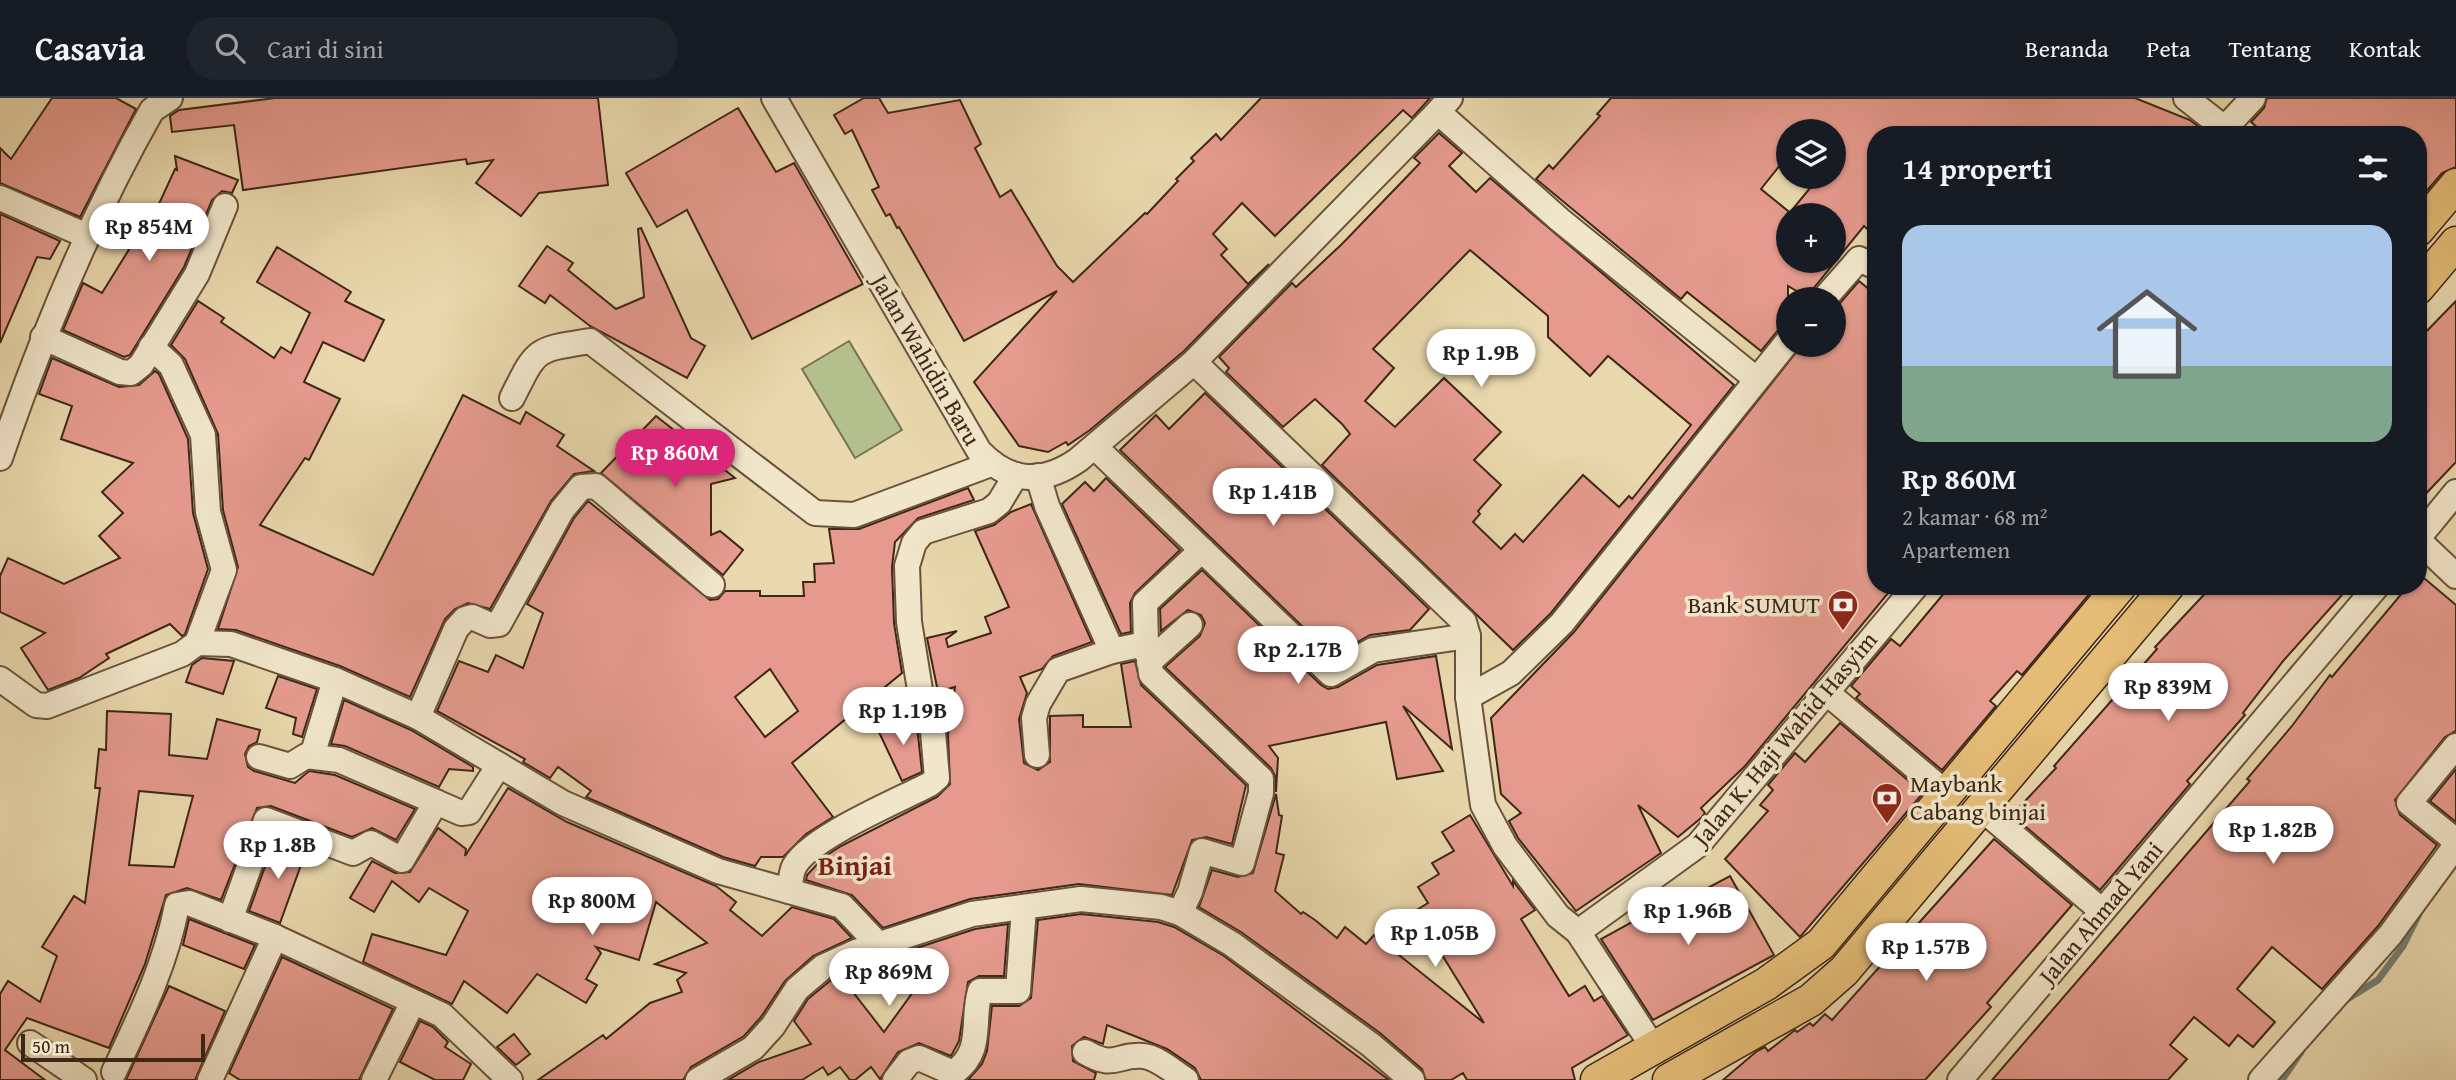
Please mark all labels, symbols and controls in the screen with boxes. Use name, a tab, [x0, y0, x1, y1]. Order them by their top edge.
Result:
search box	[187, 17, 677, 80]
text: Casavia	[35, 24, 145, 72]
icon: search	[211, 29, 249, 67]
text: Cari di sini	[267, 29, 384, 68]
text: Beranda	[2025, 31, 2109, 66]
text: Peta	[2147, 31, 2191, 66]
text: Tentang	[2229, 31, 2311, 66]
text: Kontak	[2349, 31, 2421, 66]
map controls	[1776, 119, 1846, 357]
button: layers	[1776, 119, 1846, 189]
text: 14 properti	[1902, 146, 2052, 190]
icon: filters	[2354, 149, 2392, 187]
button: +	[1776, 203, 1846, 273]
pin: Rp 854M	[84, 204, 214, 263]
text: Rp 854M	[105, 209, 193, 242]
street label: Jalan Wahidin Baru	[862, 265, 990, 452]
icon: home	[2084, 271, 2210, 397]
button: −	[1776, 287, 1846, 357]
pin: Rp 1.9B	[1416, 330, 1546, 389]
text: Rp 1.9B	[1443, 335, 1519, 368]
pin: Rp 860M	[610, 430, 740, 489]
text: Rp 860M	[631, 435, 719, 468]
text: Rp 860M	[1902, 456, 2017, 500]
pin: Rp 1.41B	[1201, 468, 1345, 528]
text: Rp 1.41B	[1229, 474, 1317, 507]
text: 2 kamar · 68 m²	[1902, 500, 2048, 533]
text: Apartemen	[1902, 533, 2010, 566]
place label: Bank SUMUT	[1688, 587, 1820, 622]
bank icon: Bank SUMUT	[1826, 588, 1860, 632]
street label: Jalan K. Haji Wahid Hasyim	[1682, 623, 1885, 856]
pin: Rp 2.17B	[1226, 626, 1370, 686]
text: Rp 2.17B	[1254, 632, 1342, 665]
pin: Rp 839M	[2103, 664, 2233, 723]
text: Rp 839M	[2124, 669, 2212, 702]
pin: Rp 1.19B	[831, 688, 975, 747]
text: Rp 1.19B	[859, 693, 947, 726]
place label: Maybank Cabang binjai	[1910, 766, 2046, 829]
bank icon: Maybank Cabang binjai	[1870, 781, 1904, 825]
pin: Rp 1.82B	[2201, 806, 2345, 866]
text: Rp 1.82B	[2229, 812, 2317, 845]
pin: Rp 1.8B	[213, 822, 343, 881]
text: Rp 1.8B	[240, 827, 316, 860]
street label: Jalan Ahmad Yani	[2028, 833, 2171, 994]
district label: Binjai	[818, 844, 892, 885]
pin: Rp 800M	[527, 878, 657, 937]
text: Rp 800M	[548, 883, 636, 916]
pin: Rp 1.96B	[1616, 888, 1760, 947]
text: Rp 1.96B	[1644, 893, 1732, 926]
pin: Rp 1.05B	[1363, 910, 1507, 969]
text: Rp 1.05B	[1391, 915, 1479, 948]
pin: Rp 1.57B	[1854, 924, 1998, 983]
text: Rp 1.57B	[1882, 929, 1970, 962]
pin: Rp 869M	[824, 948, 954, 1008]
text: Rp 869M	[845, 954, 933, 987]
scale bar	[21, 1031, 205, 1063]
text: 50 m	[32, 1032, 70, 1060]

